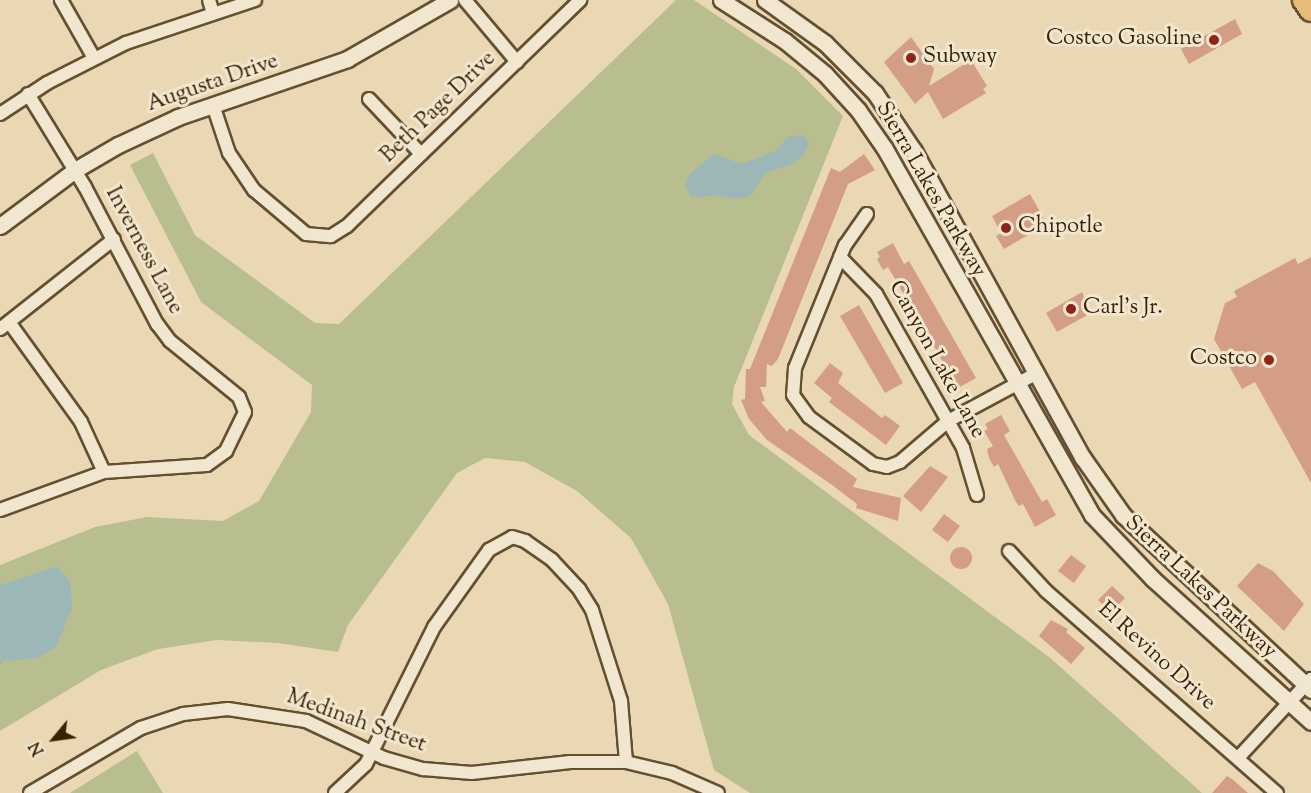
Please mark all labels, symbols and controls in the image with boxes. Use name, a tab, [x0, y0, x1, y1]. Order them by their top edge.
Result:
place label: Costco Gasoline	[1046, 27, 1202, 53]
marker: Costco Gasoline	[1207, 33, 1221, 47]
place label: Subway	[923, 45, 997, 71]
street label: Beth Page Drive	[376, 47, 502, 169]
street label: Augusta Drive	[144, 49, 282, 119]
marker: Subway	[904, 51, 918, 65]
street label: Sierra Lakes Parkway	[869, 98, 991, 282]
street label: Inverness Lane	[98, 183, 188, 319]
place label: Chipotle	[1018, 215, 1103, 241]
marker: Chipotle	[999, 221, 1013, 235]
street label: Canyon Lake Lane	[882, 276, 990, 444]
place label: Carl's Jr.	[1083, 296, 1163, 322]
marker: Carl's Jr.	[1064, 302, 1078, 316]
place label: Costco	[1190, 347, 1257, 373]
marker: Costco	[1262, 353, 1276, 367]
street label: Sierra Lakes Parkway	[1118, 511, 1282, 665]
street label: El Revino Drive	[1092, 597, 1220, 717]
street label: Medinah Street	[283, 685, 429, 759]
north arrow	[24, 709, 84, 769]
text: N	[25, 737, 51, 759]

